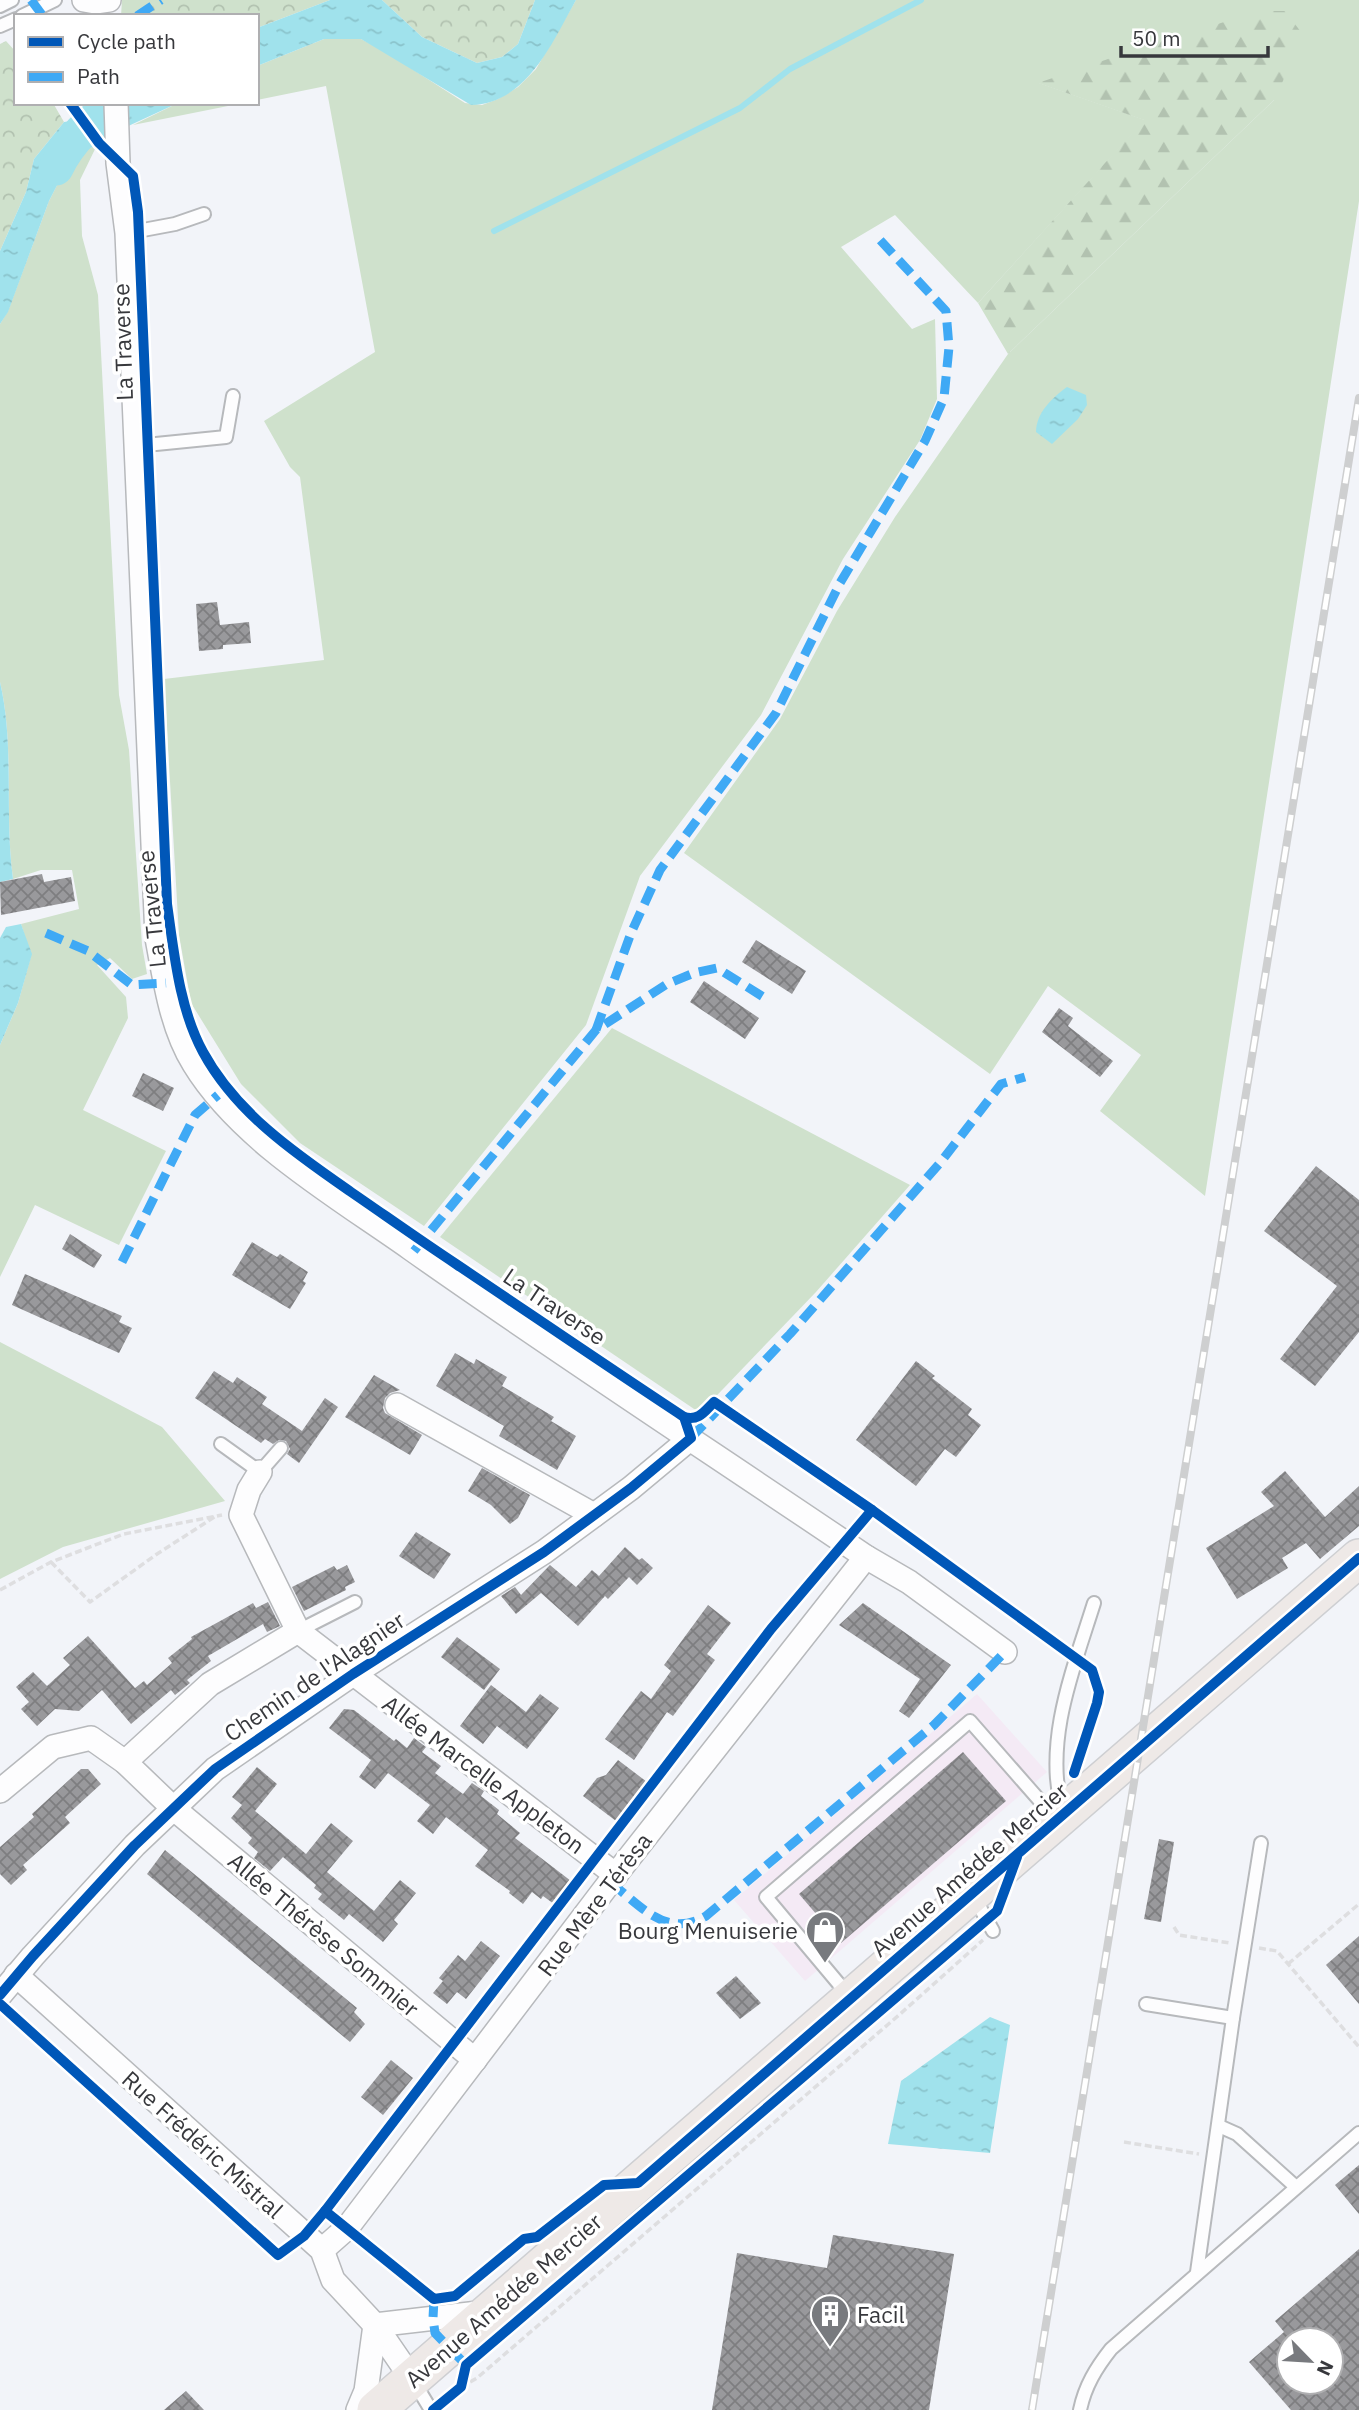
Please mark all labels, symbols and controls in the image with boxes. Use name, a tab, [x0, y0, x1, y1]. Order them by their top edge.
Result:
legend	[14, 14, 259, 105]
scale bar	[1121, 14, 1268, 58]
text: 50 m	[1132, 24, 1181, 52]
text: Cycle path	[77, 27, 176, 55]
text: Path	[77, 62, 120, 90]
street label: La Traverse	[105, 283, 139, 401]
street label: La Traverse	[130, 849, 172, 969]
street label: La Traverse	[498, 1261, 612, 1351]
street label: Chemin de l'Alagnier	[218, 1604, 411, 1748]
street label: Allée Marcelle Appleton	[377, 1688, 591, 1860]
street label: Avenue Amédée Mercier	[864, 1775, 1074, 1963]
street label: Rue Mère Térèsa	[530, 1826, 658, 1982]
street label: Allée Thérèse Sommier	[222, 1845, 426, 2023]
shop icon: Bourg Menuiserie	[804, 1909, 846, 1964]
place label: Bourg Menuiserie	[618, 1915, 798, 1945]
street label: Rue Frédéric Mistral	[116, 2064, 290, 2224]
street label: Avenue Amédée Mercier	[398, 2206, 608, 2394]
building icon: Facil	[809, 2293, 851, 2348]
place label: Facil	[857, 2299, 905, 2329]
north arrow	[1275, 2326, 1345, 2396]
text: N	[1312, 2357, 1339, 2379]

